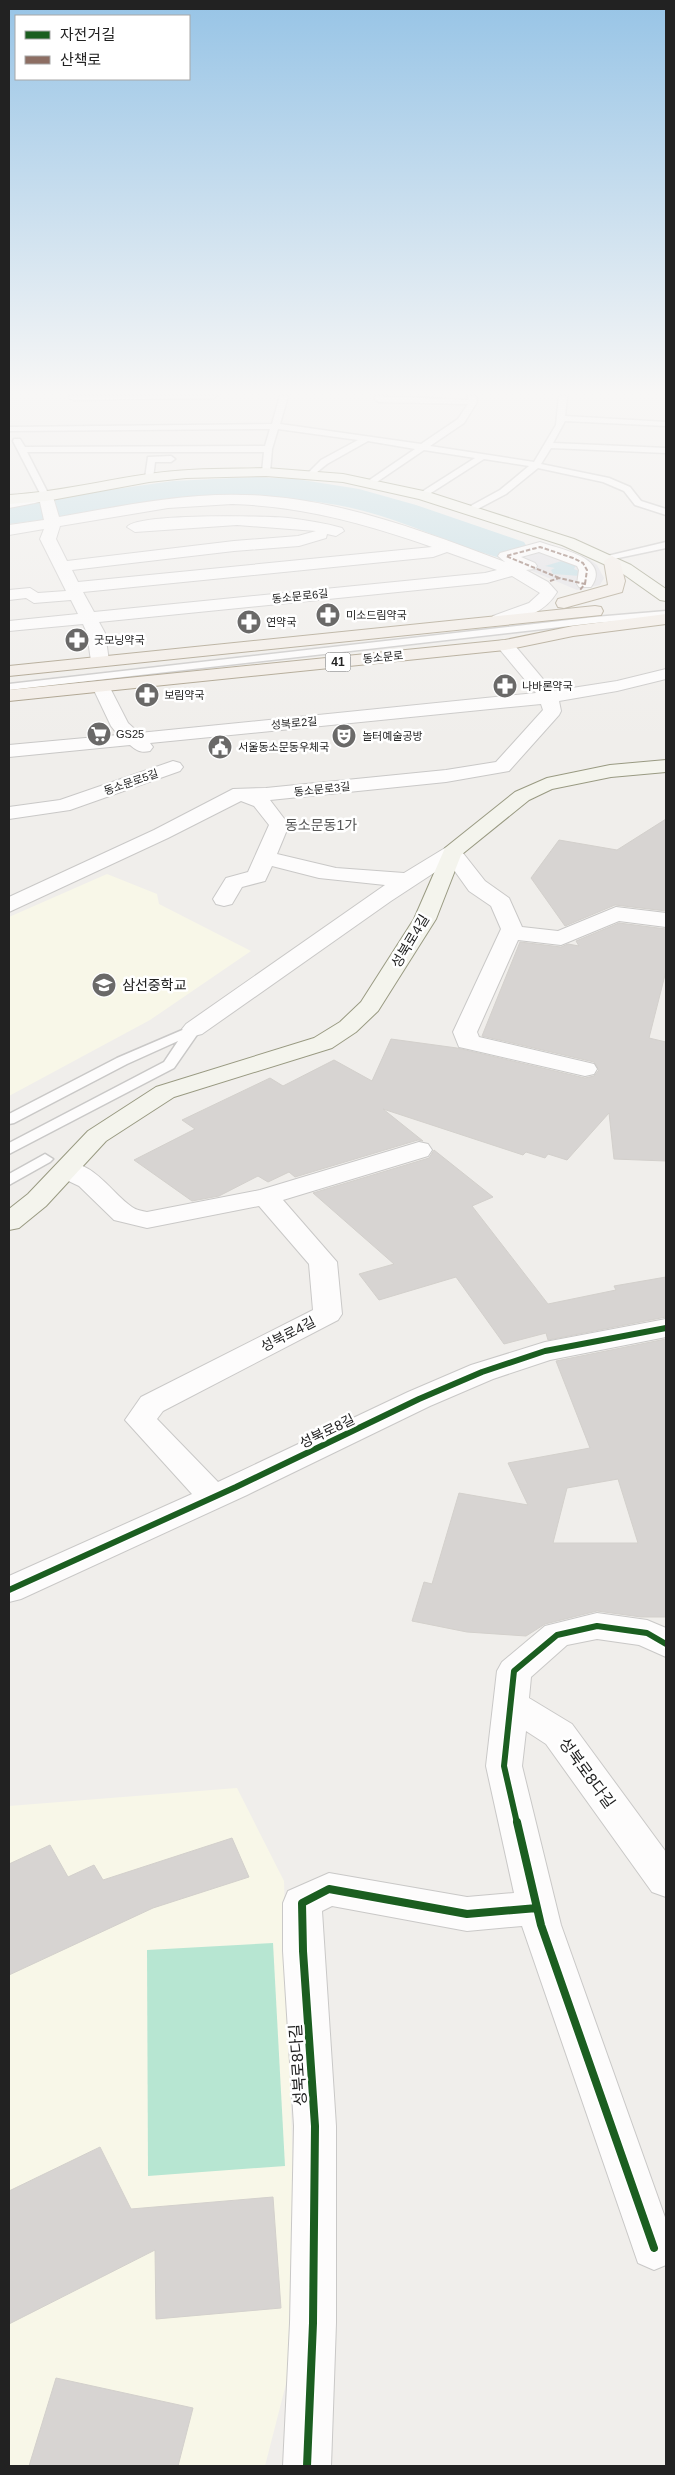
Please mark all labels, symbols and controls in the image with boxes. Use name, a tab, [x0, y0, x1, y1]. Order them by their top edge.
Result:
legend	[15, 15, 190, 80]
text: 자전거길	[60, 26, 115, 43]
text: 산책로	[60, 51, 101, 68]
street label: 동소문로6길	[271, 587, 329, 605]
pharmacy icon: 미소드림약국	[315, 602, 341, 628]
pharmacy icon: 연약국	[236, 609, 262, 635]
place label: 미소드림약국	[346, 609, 407, 621]
place label: 연약국	[266, 616, 296, 628]
pharmacy icon: 굿모닝약국	[64, 627, 90, 653]
place label: 굿모닝약국	[94, 634, 145, 646]
street label: 동소문로	[362, 649, 404, 665]
road number: 41	[326, 652, 350, 672]
pharmacy icon: 나바론약국	[492, 673, 518, 699]
place label: 나바론약국	[522, 680, 573, 692]
pharmacy icon: 보림약국	[134, 682, 160, 708]
place label: 보림약국	[164, 689, 204, 701]
street label: 성북로2길	[270, 715, 318, 731]
supermarket icon: GS25	[86, 721, 112, 747]
theatre icon: 놀터예술공방	[331, 723, 357, 749]
place label: GS25	[116, 728, 144, 740]
place label: 놀터예술공방	[362, 730, 423, 742]
public building icon: 서울동소문동우체국	[207, 734, 233, 760]
place label: 서울동소문동우체국	[238, 741, 329, 753]
street label: 동소문로5길	[102, 767, 160, 797]
street label: 동소문로3길	[293, 780, 351, 798]
district label: 동소문동1가	[285, 817, 357, 833]
street label: 성북로4길	[388, 911, 432, 971]
school or university icon: 삼선중학교	[91, 972, 117, 998]
place label: 삼선중학교	[122, 977, 187, 993]
street label: 성북로4길	[258, 1313, 318, 1355]
street label: 성북로8길	[297, 1411, 357, 1451]
street label: 성북로8다길	[556, 1735, 618, 1811]
street label: 성북로8다길	[287, 2023, 309, 2107]

